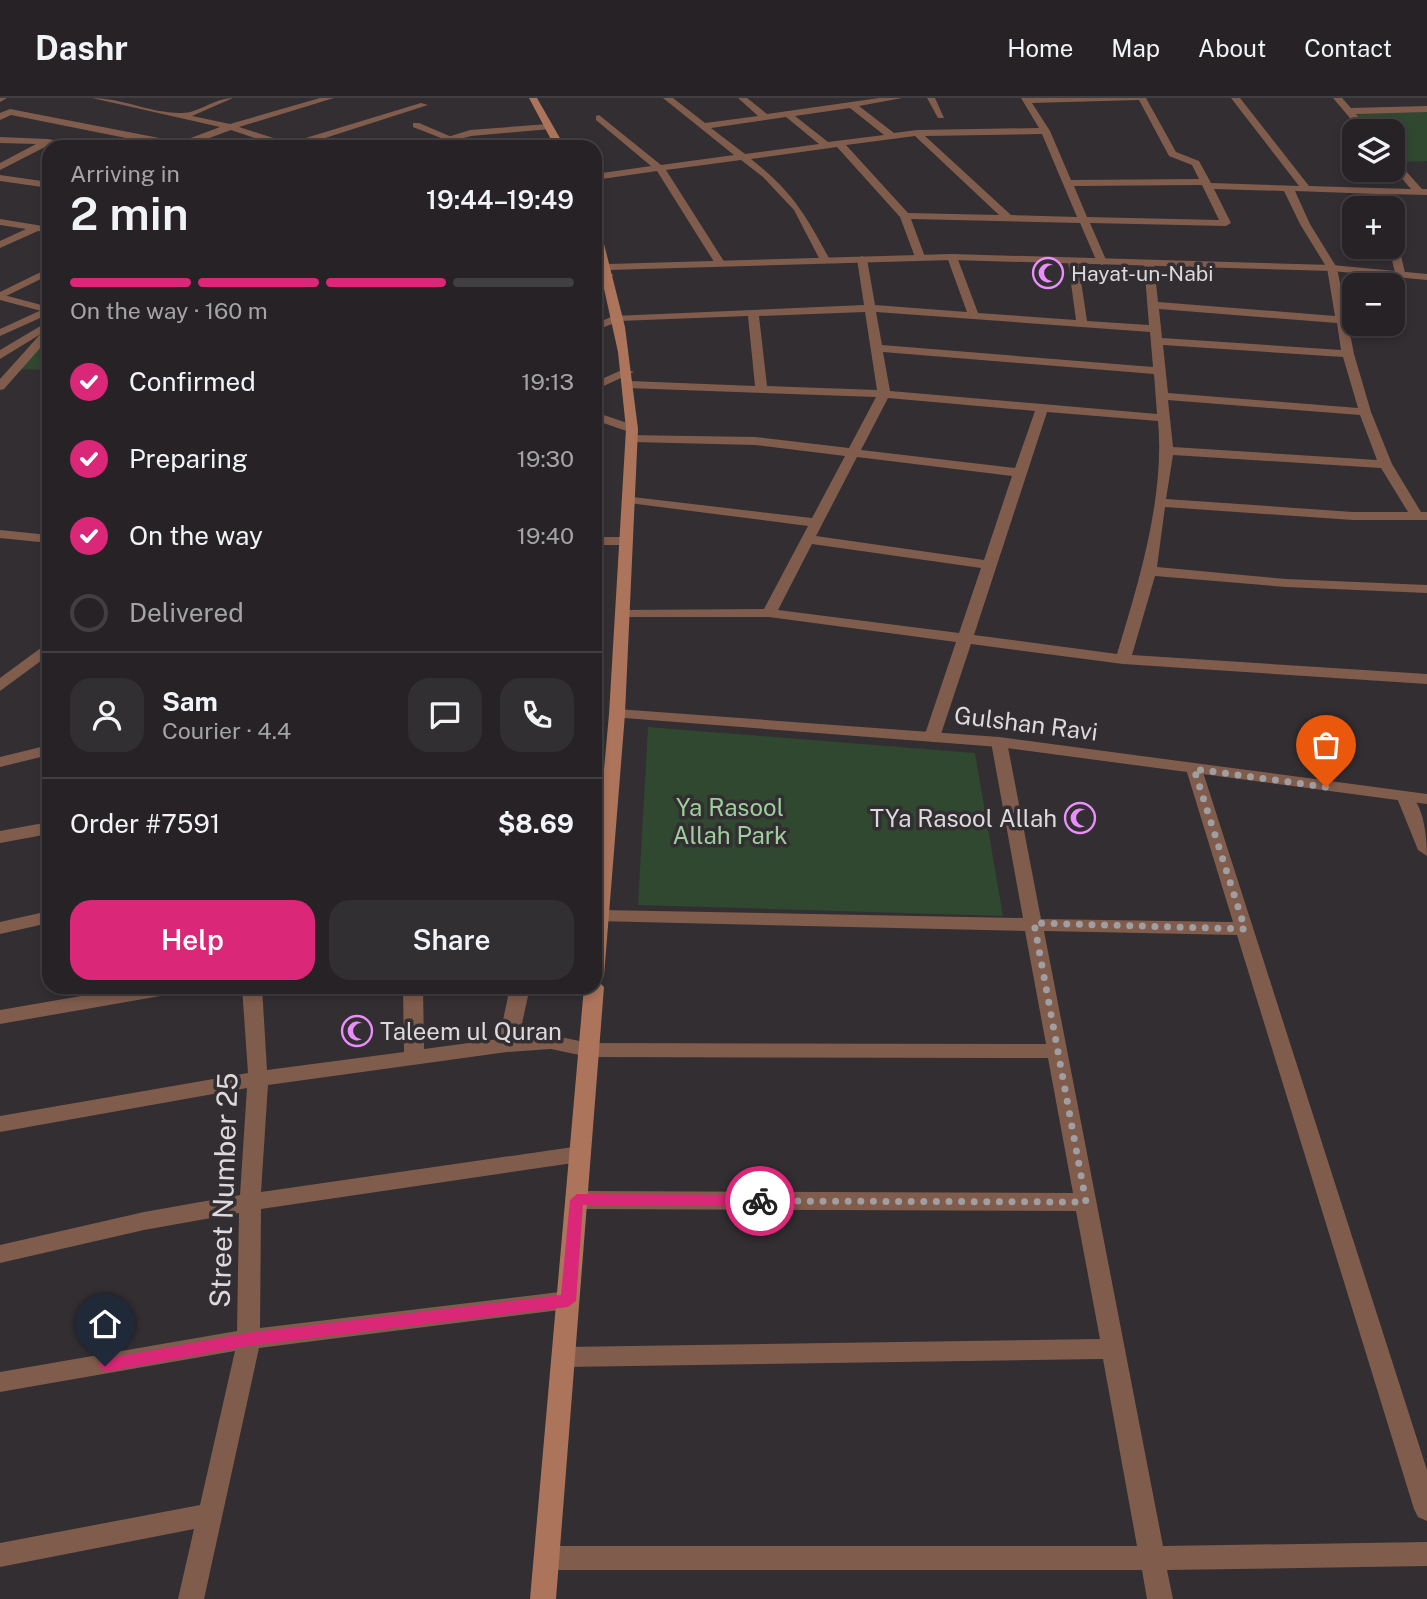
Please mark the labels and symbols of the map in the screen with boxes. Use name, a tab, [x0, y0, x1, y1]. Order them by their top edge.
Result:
mosque icon: Hayat-un-Nabi	[1031, 256, 1065, 290]
place label: Hayat-un-Nabi	[1071, 261, 1213, 286]
street label: Gulshan Ravi	[953, 700, 1099, 746]
pin	[1296, 715, 1356, 787]
park label: Ya Rasool Allah Park	[672, 793, 788, 849]
mosque icon: TYa Rasool Allah	[1063, 801, 1097, 835]
place label: TYa Rasool Allah	[870, 804, 1057, 832]
mosque icon: Taleem ul Quran	[340, 1014, 374, 1048]
place label: Taleem ul Quran	[380, 1017, 562, 1045]
street label: Street Number 25	[202, 1072, 244, 1308]
courier	[725, 1166, 795, 1236]
pin	[75, 1294, 135, 1366]

